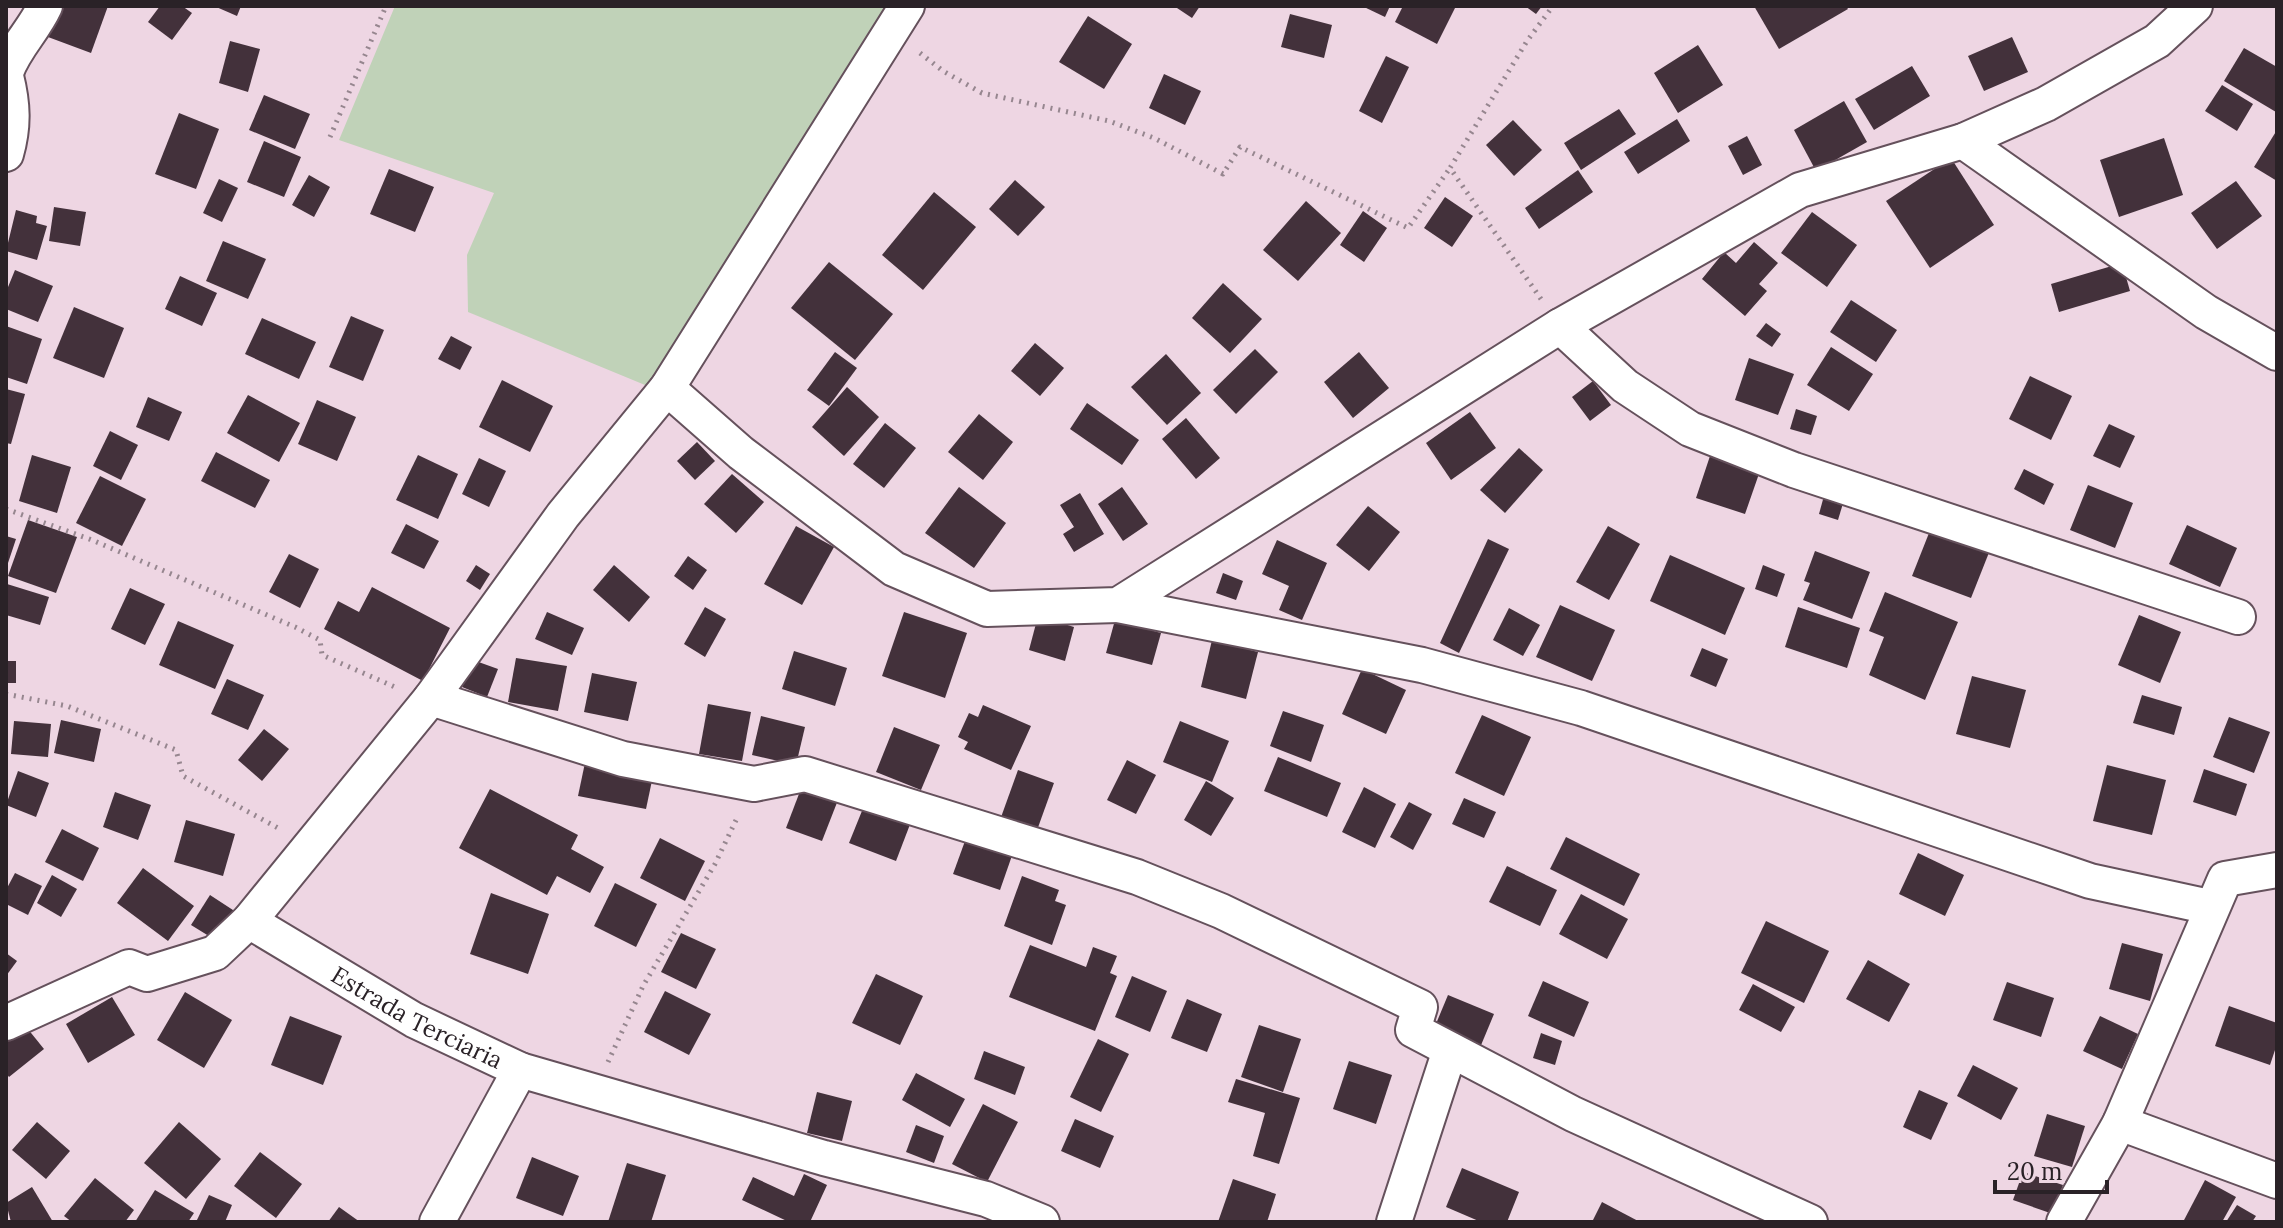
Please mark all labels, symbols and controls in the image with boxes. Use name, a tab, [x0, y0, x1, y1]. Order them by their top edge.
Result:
street label: Estrada Terciaria	[326, 959, 508, 1075]
scale bar	[1995, 1144, 2107, 1194]
text: 20 m	[2007, 1156, 2063, 1187]

